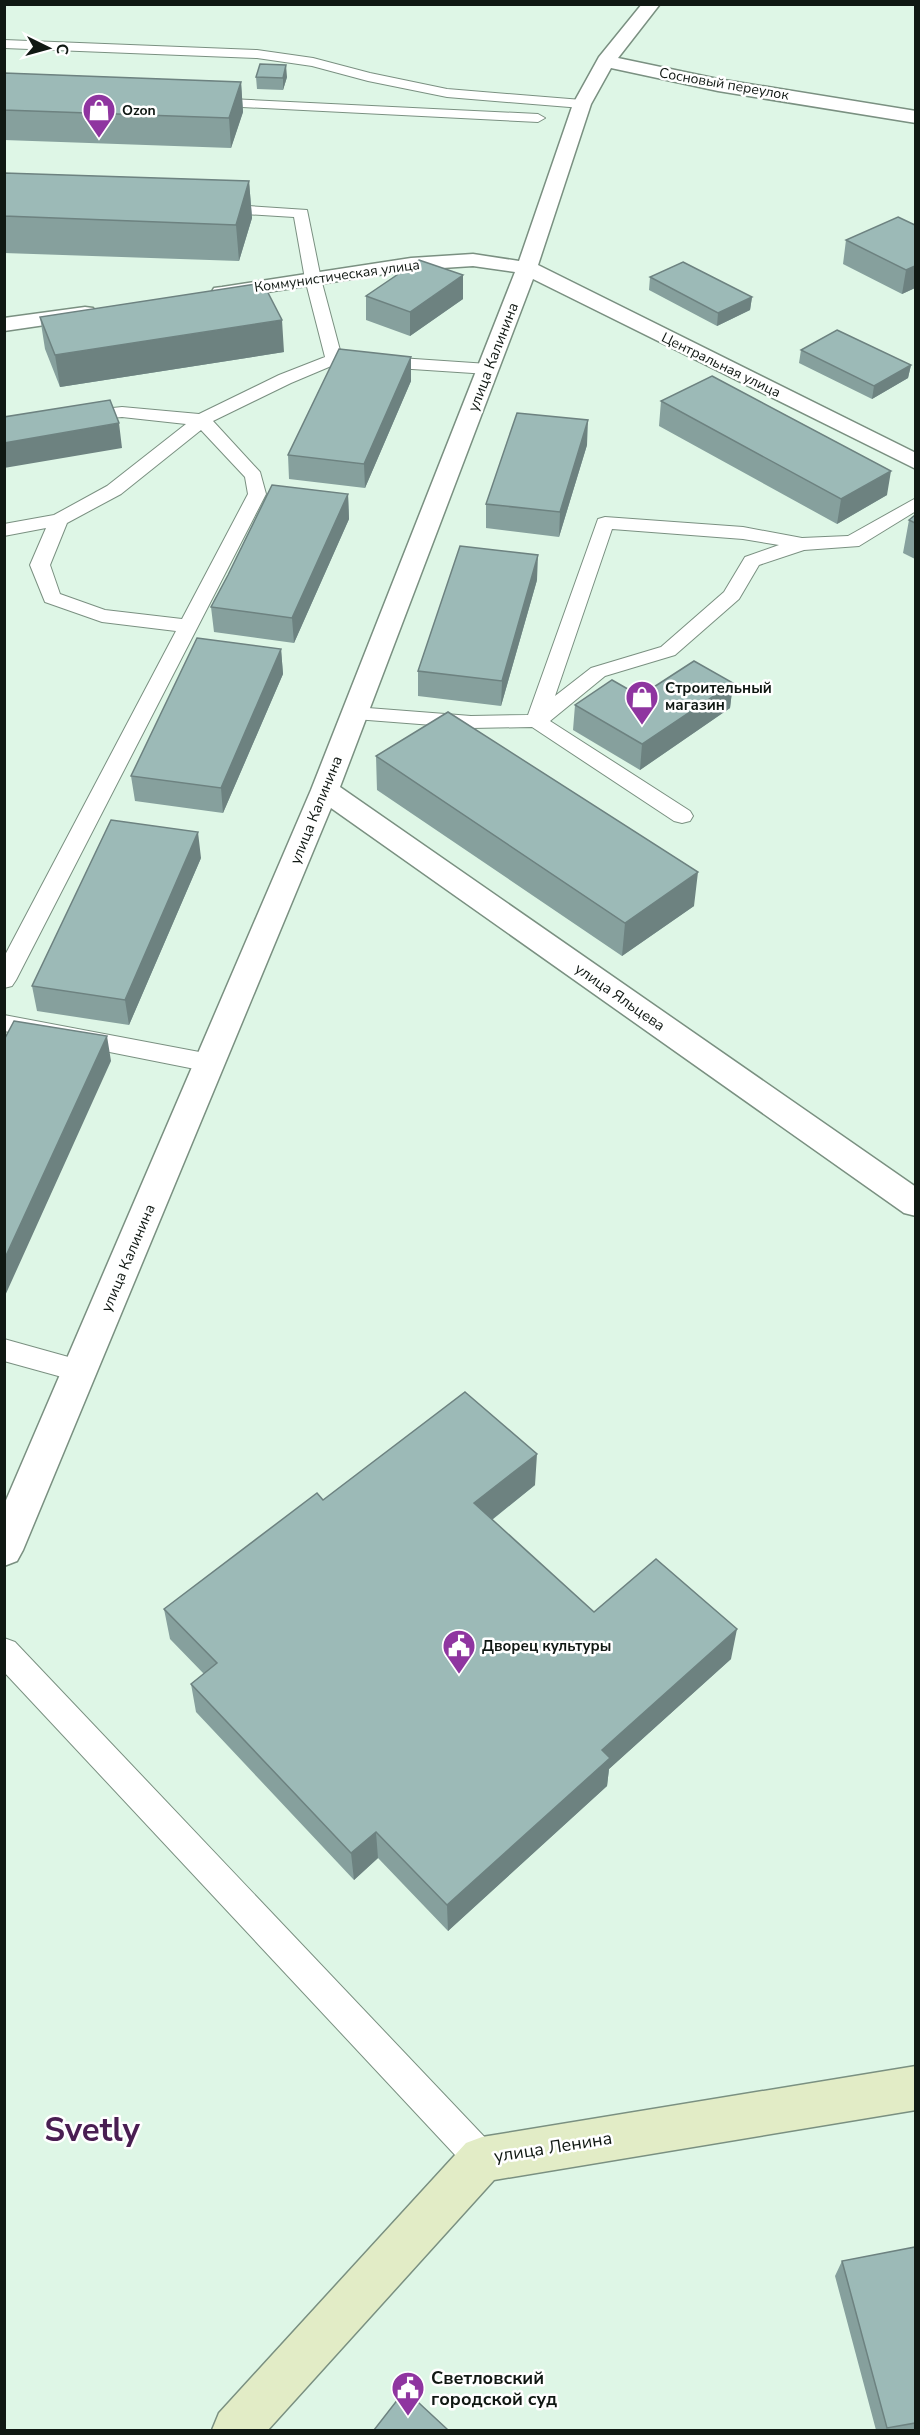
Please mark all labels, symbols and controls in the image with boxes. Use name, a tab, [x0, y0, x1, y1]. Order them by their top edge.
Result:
north arrow	[18, 18, 78, 78]
text: С	[51, 43, 73, 56]
street label: Сосновый переулок	[658, 63, 791, 105]
shop icon: Ozon	[81, 92, 117, 139]
place label: Ozon	[122, 101, 156, 120]
street label: Коммунистическая улица	[253, 255, 421, 297]
street label: улица Калинина	[463, 300, 523, 414]
street label: Центральная улица	[658, 328, 784, 402]
place label: Строительный магазин	[665, 678, 772, 715]
shop icon: Строительный магазин	[624, 679, 660, 726]
street label: улица Калинина	[285, 753, 347, 867]
street label: улица Яльцева	[571, 958, 669, 1036]
street label: улица Калинина	[96, 1201, 160, 1315]
public building icon: Дворец культуры	[441, 1628, 477, 1675]
place label: Дворец культуры	[482, 1636, 611, 1656]
district label: Svetly	[44, 2108, 140, 2153]
street label: улица Ленина	[492, 2126, 614, 2168]
place label: Светловский городской суд	[431, 2366, 557, 2411]
public building icon: Светловский городской суд	[390, 2370, 426, 2417]

